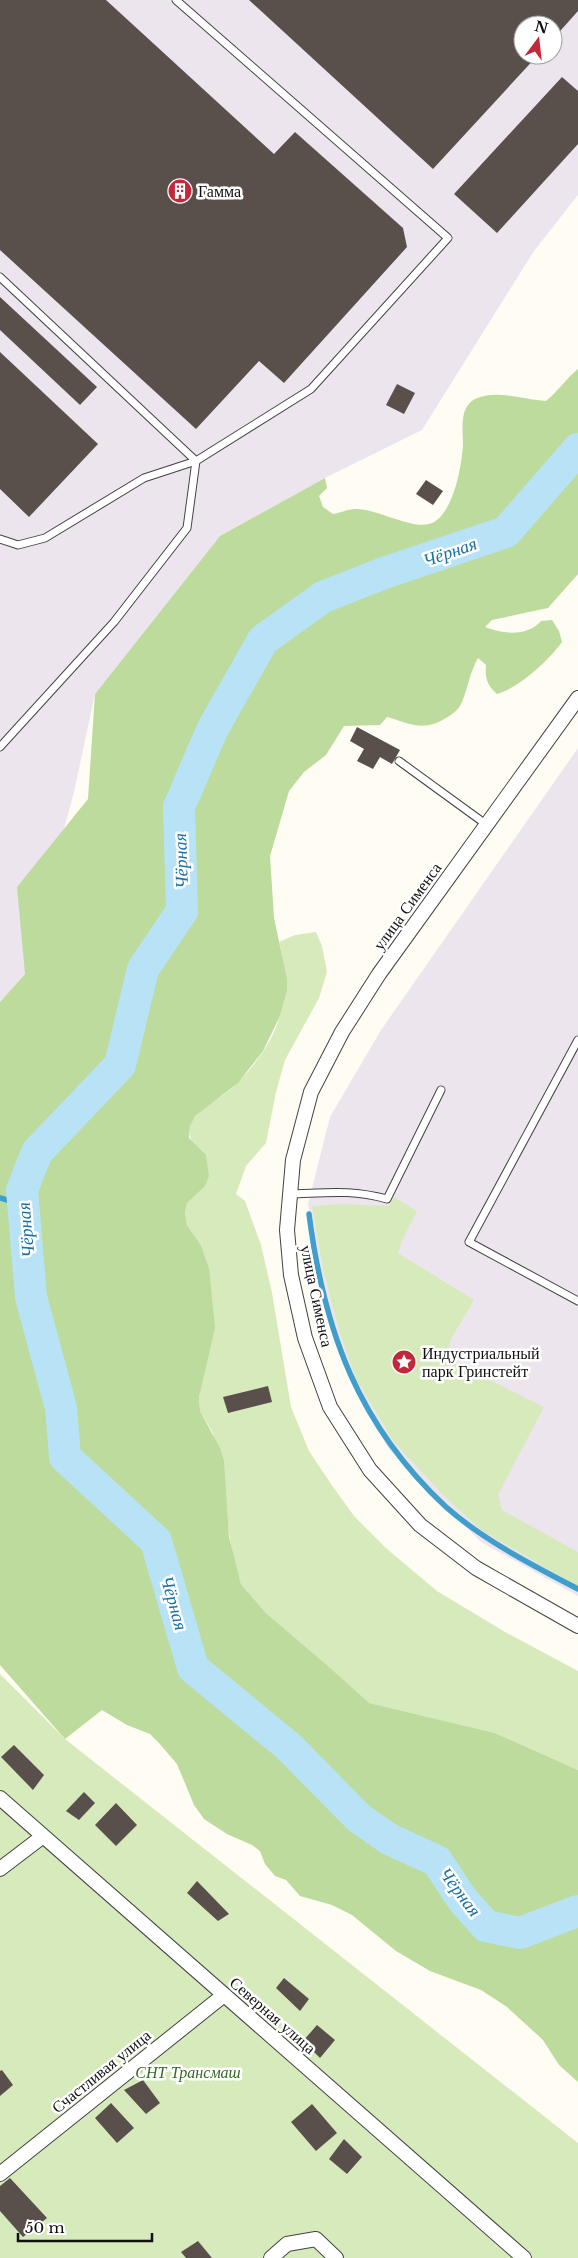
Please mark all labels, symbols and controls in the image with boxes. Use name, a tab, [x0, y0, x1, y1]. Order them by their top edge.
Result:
north arrow	[513, 15, 563, 65]
text: N	[533, 17, 550, 38]
building icon: Гамма	[167, 178, 193, 204]
place label: Гамма	[198, 181, 241, 201]
water label: Чёрная	[420, 533, 480, 571]
water label: Чёрная	[169, 833, 193, 889]
street label: улица Сименса	[368, 858, 446, 954]
water label: Чёрная	[13, 1201, 39, 1259]
street label: улица Сименса	[296, 1243, 338, 1349]
place label: Индустриальный парк Гринстейт	[422, 1343, 540, 1381]
place icon: Индустриальный парк Гринстейт	[391, 1349, 417, 1375]
water label: Чёрная	[156, 1573, 192, 1633]
water label: Чёрная	[434, 1863, 486, 1921]
street label: Северная улица	[226, 1972, 320, 2058]
street label: Счастливая улица	[47, 2025, 155, 2117]
park label: СНТ Трансмаш	[135, 2062, 241, 2082]
scale bar	[18, 2210, 151, 2242]
text: 50 m	[25, 2218, 65, 2237]

